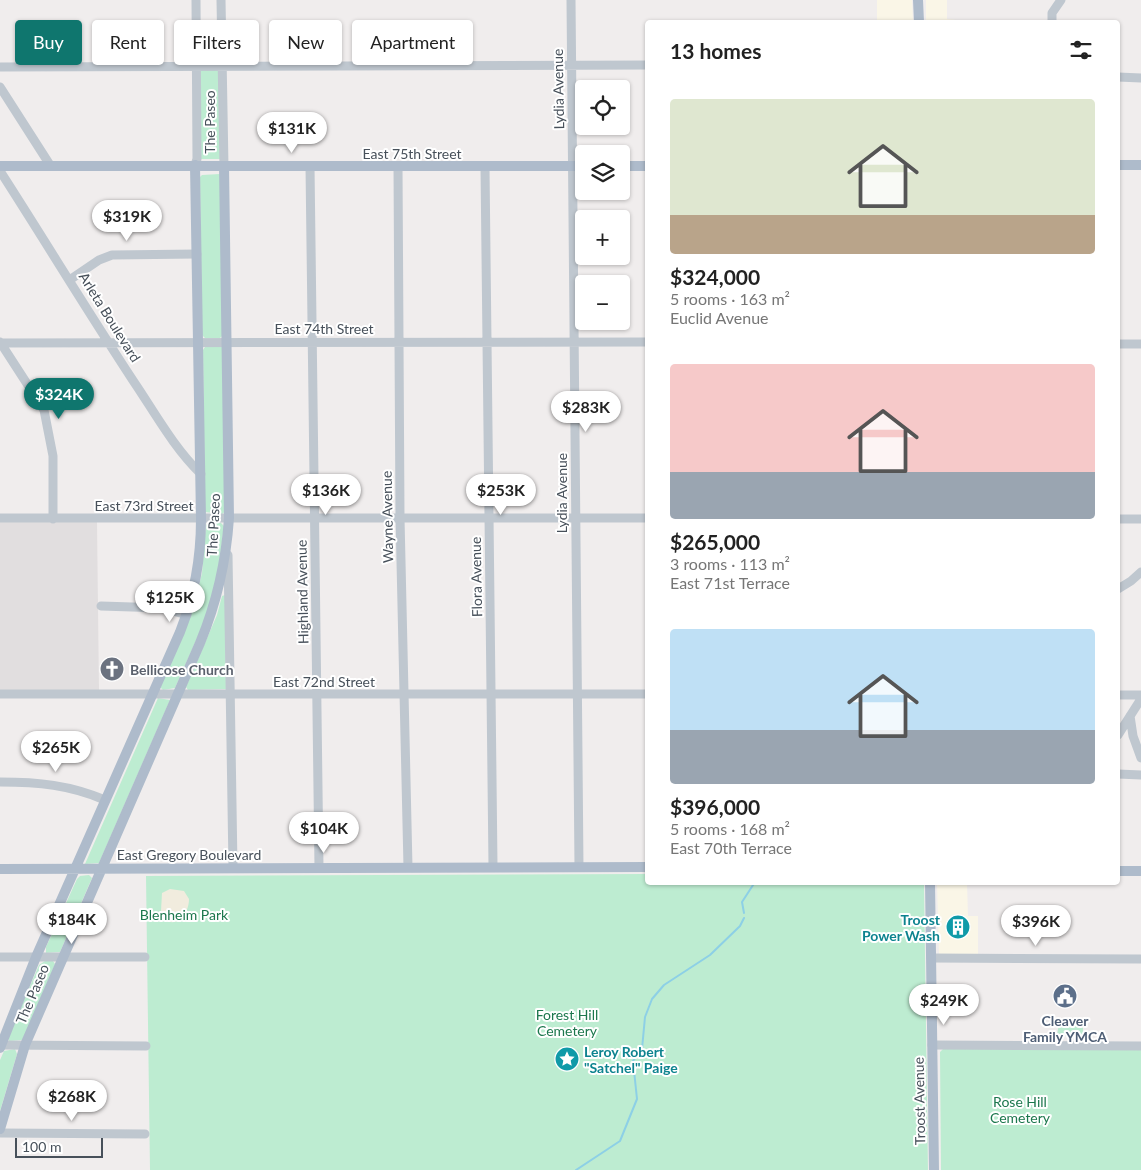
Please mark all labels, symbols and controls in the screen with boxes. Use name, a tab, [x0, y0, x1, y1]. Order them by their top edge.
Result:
chip: Buy	[15, 20, 82, 65]
chip: Rent	[92, 20, 164, 65]
chip: Filters	[174, 20, 259, 65]
chip: New	[269, 20, 342, 65]
chip: Apartment	[352, 20, 473, 65]
icon: filters	[1067, 36, 1095, 64]
text: 13 homes	[670, 38, 761, 63]
street label: Lydia Avenue	[549, 49, 567, 129]
map controls	[575, 80, 630, 330]
button: locate	[575, 80, 630, 135]
street label: The Paseo	[201, 90, 218, 154]
pin: $131K	[257, 112, 327, 154]
text: $131K	[268, 118, 316, 137]
icon: home	[838, 131, 928, 221]
street label: East 75th Street	[362, 145, 462, 162]
button: layers	[575, 145, 630, 200]
pin: $319K	[92, 200, 162, 242]
text: $319K	[103, 206, 151, 225]
button: +	[575, 210, 630, 265]
text: $324,000	[670, 264, 760, 289]
street label: Arleta Boulevard	[76, 269, 144, 365]
button: −	[575, 275, 630, 330]
text: 5 rooms · 163 m²	[670, 289, 790, 308]
text: Euclid Avenue	[670, 308, 769, 327]
street label: East 74th Street	[274, 320, 374, 337]
pin: $324K	[24, 378, 94, 420]
text: $324K	[35, 384, 83, 403]
pin: $283K	[551, 390, 621, 433]
icon: home	[838, 396, 928, 486]
text: $283K	[562, 397, 610, 416]
street label: Lydia Avenue	[553, 453, 570, 533]
street label: Wayne Avenue	[378, 471, 396, 563]
pin: $136K	[291, 474, 361, 516]
pin: $253K	[466, 474, 536, 516]
text: $136K	[302, 480, 350, 499]
text: $253K	[477, 480, 525, 499]
street label: The Paseo	[203, 493, 223, 557]
street label: East 73rd Street	[95, 497, 193, 514]
text: $265,000	[670, 529, 760, 554]
street label: Flora Avenue	[467, 537, 485, 617]
street label: Highland Avenue	[293, 540, 311, 644]
text: 3 rooms · 113 m²	[670, 554, 790, 573]
text: East 71st Terrace	[670, 573, 790, 592]
pin: $125K	[135, 580, 205, 623]
text: $125K	[146, 587, 194, 606]
church icon: Bellicose Church	[99, 656, 125, 682]
place label: Bellicose Church	[130, 661, 234, 678]
icon: home	[838, 661, 928, 751]
street label: East 72nd Street	[273, 673, 375, 690]
pin: $265K	[21, 730, 91, 773]
text: $265K	[32, 737, 80, 756]
text: $396,000	[670, 794, 760, 819]
pin: $104K	[289, 812, 359, 854]
text: $104K	[300, 818, 348, 837]
text: 5 rooms · 168 m²	[670, 819, 790, 838]
text: East 70th Terrace	[670, 838, 792, 857]
street label: East Gregory Boulevard	[117, 846, 261, 863]
pin: $184K	[37, 902, 107, 945]
pin: $396K	[1001, 904, 1071, 947]
park label: Blenheim Park	[140, 906, 229, 923]
text: $184K	[48, 909, 96, 928]
place label: Troost Power Wash	[862, 911, 941, 944]
text: $396K	[1012, 911, 1060, 930]
building icon: Troost Power Wash	[945, 914, 971, 940]
street label: The Paseo	[12, 961, 52, 1027]
public building icon: Cleaver Family YMCA	[1052, 983, 1078, 1009]
pin: $249K	[909, 984, 979, 1026]
text: $249K	[920, 990, 968, 1009]
park label: Forest Hill Cemetery	[536, 1006, 598, 1039]
place label: Cleaver Family YMCA	[1023, 1012, 1107, 1045]
place label: Leroy Robert "Satchel" Paige	[584, 1043, 678, 1076]
place icon: Leroy Robert "Satchel" Paige	[554, 1046, 580, 1072]
street label: Troost Avenue	[910, 1057, 928, 1145]
pin: $268K	[37, 1080, 107, 1122]
text: $268K	[48, 1086, 96, 1105]
park label: Rose Hill Cemetery	[990, 1093, 1051, 1126]
scale bar	[15, 1135, 102, 1158]
text: 100 m	[22, 1138, 61, 1155]

